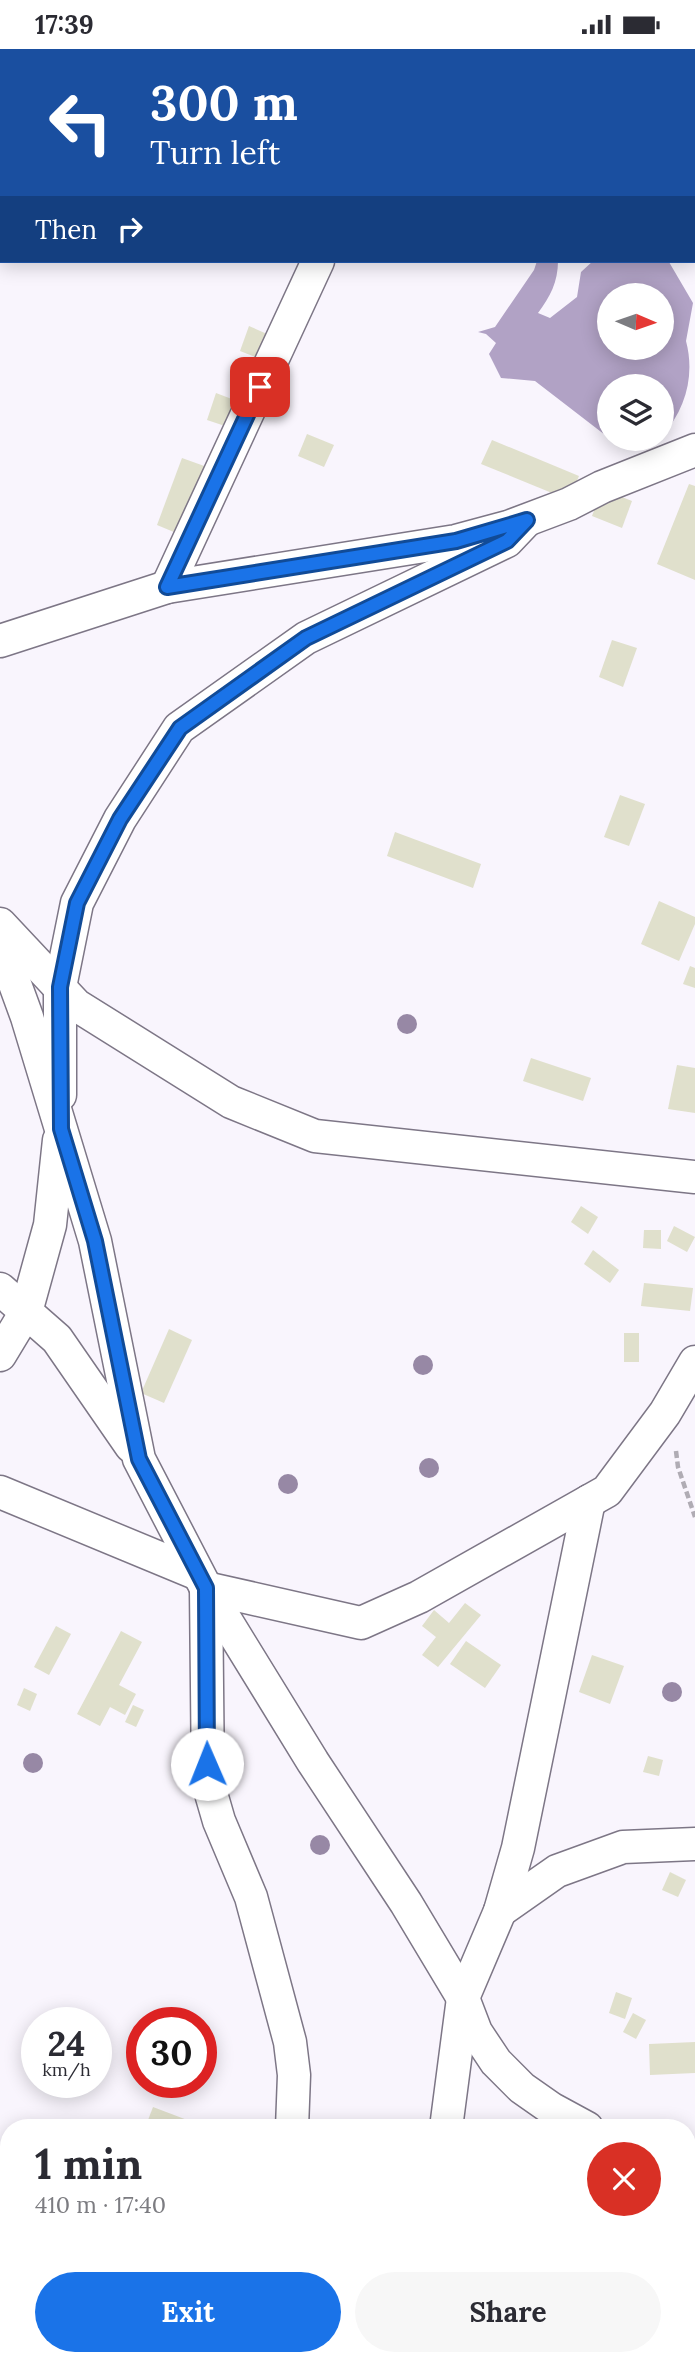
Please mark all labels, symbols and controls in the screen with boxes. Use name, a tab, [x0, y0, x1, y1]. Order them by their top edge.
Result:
text: 17:39	[35, 8, 94, 41]
text: 300 m	[150, 71, 298, 133]
icon: left	[35, 77, 126, 168]
text: Turn left	[150, 132, 280, 173]
icon: right	[111, 210, 149, 248]
text: Then	[35, 213, 97, 246]
north arrow	[597, 283, 674, 361]
map controls	[597, 283, 674, 451]
pin	[230, 357, 290, 417]
icon: arrive	[241, 368, 279, 406]
button: layers	[597, 374, 674, 451]
position arrow	[170, 1727, 244, 1801]
speed limit sign: 30	[126, 2007, 217, 2098]
text: 24	[48, 2021, 85, 2066]
text: km/h	[42, 2058, 91, 2081]
text: 1 min	[35, 2137, 142, 2191]
button: close	[587, 2142, 661, 2216]
text: 410 m · 17:40	[35, 2190, 166, 2219]
button: Exit	[35, 2272, 341, 2352]
button: Share	[355, 2272, 661, 2352]

